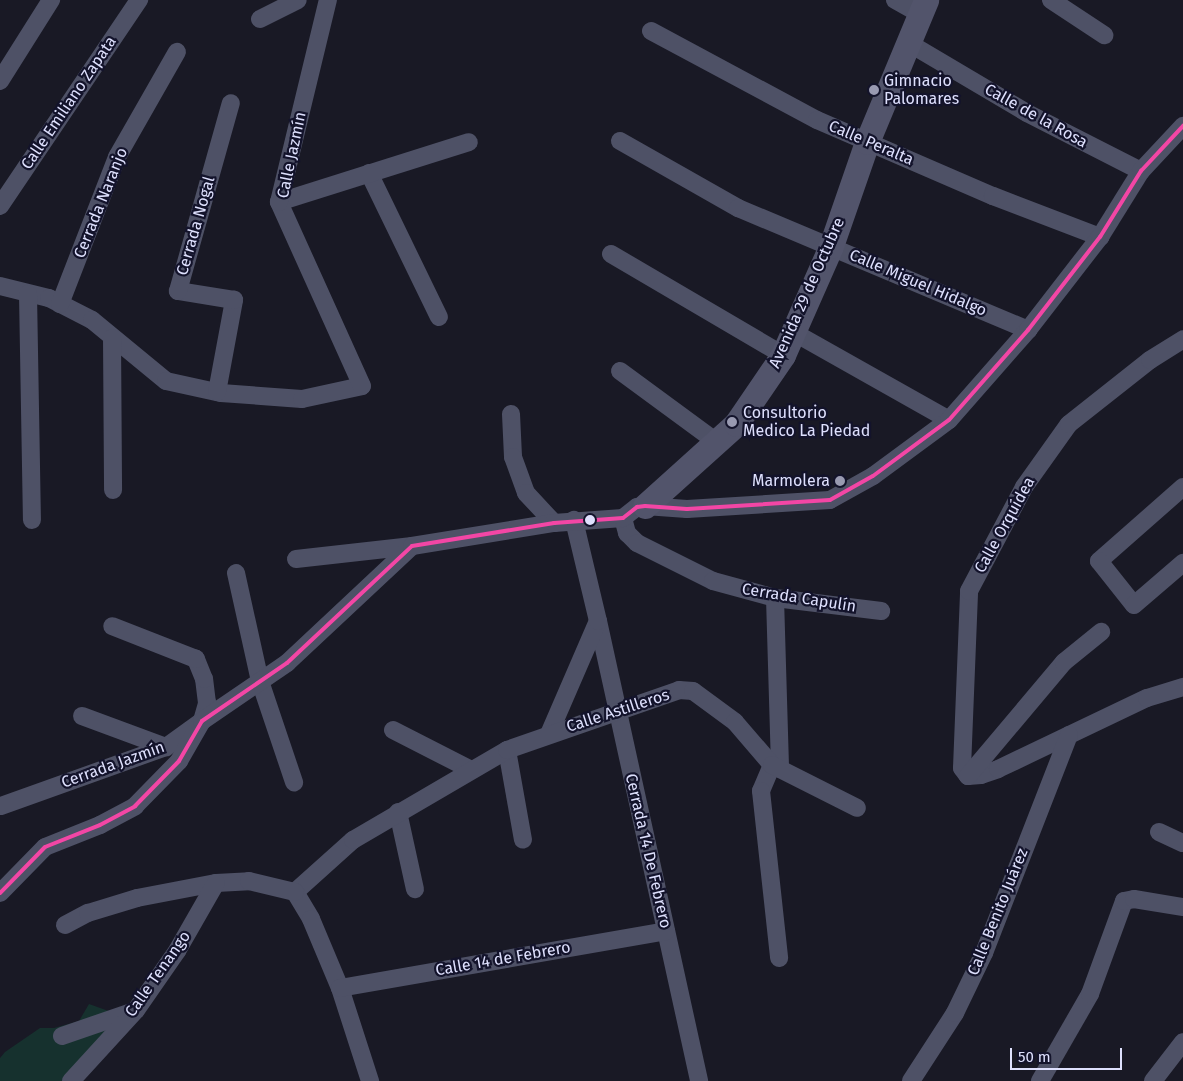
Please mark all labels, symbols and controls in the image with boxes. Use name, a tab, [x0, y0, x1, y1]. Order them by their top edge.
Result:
street label: Calle Emiliano Zapata	[17, 33, 121, 173]
place label: Gimnacio Palomares	[884, 71, 959, 109]
street label: Calle de la Rosa	[981, 80, 1091, 152]
marker: Gimnacio Palomares	[868, 84, 880, 96]
street label: Calle Jazmín	[273, 110, 311, 200]
street label: Calle Peralta	[826, 117, 916, 169]
street label: Cerrada Naranjo	[70, 145, 132, 261]
street label: Cerrada Nogal	[173, 174, 219, 278]
street label: Avenida 29 de Octubre	[765, 215, 849, 371]
street label: Calle Miguel Hidalgo	[846, 245, 990, 321]
place label: Consultorio Medico La Piedad	[743, 403, 870, 441]
marker: Consultorio Medico La Piedad	[725, 415, 739, 429]
place label: Marmolera	[752, 471, 830, 491]
street label: Calle Orquídea	[971, 474, 1039, 576]
marker: Marmolera	[834, 475, 846, 487]
unlabelled marker	[585, 515, 595, 525]
street label: Cerrada Capulín	[741, 580, 857, 616]
street label: Calle Astilleros	[564, 685, 672, 737]
street label: Cerrada Jazmín	[59, 737, 167, 793]
street label: Cerrada 14 De Febrero	[621, 772, 675, 930]
street label: Calle Benito Juárez	[964, 846, 1032, 978]
street label: Calle Tenango	[121, 927, 195, 1021]
street label: Calle 14 de Febrero	[434, 938, 572, 980]
scale bar	[1013, 1038, 1126, 1070]
text: 50 m	[1018, 1048, 1051, 1066]

